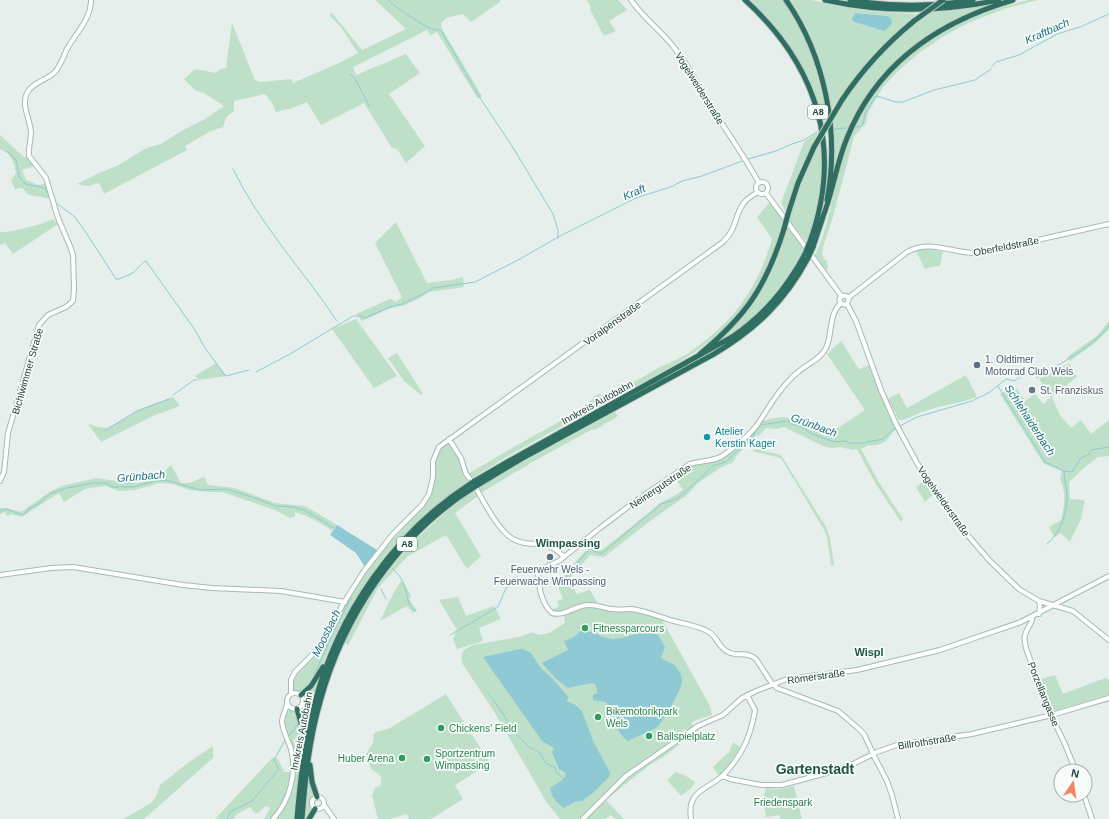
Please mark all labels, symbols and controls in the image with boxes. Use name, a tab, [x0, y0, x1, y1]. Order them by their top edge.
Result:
water label: Kraftbach	[1023, 16, 1071, 46]
street label: Vogelweiderstraße	[673, 50, 726, 127]
road number: A8	[808, 105, 828, 119]
water label: Kraft	[621, 181, 648, 202]
street label: Oberfeldstraße	[972, 235, 1040, 258]
street label: Voralpenstraße	[582, 299, 643, 348]
street label: Bichlwimmer Straße	[10, 326, 45, 416]
place label: 1. Oldtimer Motorrad Club Wels	[985, 354, 1073, 377]
marker: 1. Oldtimer Motorrad Club Wels	[972, 360, 982, 370]
street label: Innkreis Autobahn	[560, 378, 635, 427]
water label: Schlehaiderbach	[1003, 382, 1057, 458]
marker: St. Franziskus	[1027, 385, 1037, 395]
place label: St. Franziskus	[1040, 385, 1103, 396]
water label: Grünbach	[789, 411, 839, 439]
place label: Atelier Kerstin Kager	[715, 426, 776, 449]
marker: Atelier Kerstin Kager	[702, 432, 712, 442]
street label: Neinergutstraße	[627, 462, 693, 511]
street label: Vogelweiderstraße	[915, 464, 972, 539]
water label: Grünbach	[116, 468, 166, 484]
road number: A8	[397, 537, 417, 551]
district label: Wimpassing	[536, 537, 600, 549]
marker: Feuerwehr Wels - Feuerwache Wimpassing	[545, 552, 555, 562]
place label: Feuerwehr Wels - Feuerwache Wimpassing	[494, 564, 606, 587]
water label: Moosbach	[309, 608, 343, 658]
marker: Fitnessparcours	[580, 623, 590, 633]
place label: Fitnessparcours	[593, 623, 664, 634]
district label: Wispl	[854, 646, 884, 658]
street label: Porzellangasse	[1026, 660, 1062, 728]
street label: Römerstraße	[786, 667, 846, 686]
street label: Innkreis Autobahn	[288, 691, 315, 771]
place label: Bikemotorikpark Wels	[606, 706, 679, 729]
marker: Bikemotorikpark Wels	[593, 712, 603, 722]
marker: Chickens' Field	[436, 723, 446, 733]
place label: Chickens' Field	[449, 723, 517, 734]
marker: Ballspielplatz	[644, 731, 654, 741]
place label: Ballspielplatz	[657, 731, 715, 742]
street label: Billrothstraße	[897, 731, 957, 752]
place label: Sportzentrum Wimpassing	[435, 748, 495, 771]
place label: Huber Arena	[338, 753, 394, 764]
marker: Huber Arena	[397, 753, 407, 763]
marker: Sportzentrum Wimpassing	[422, 754, 432, 764]
district label: Gartenstadt	[776, 761, 855, 777]
north arrow	[1053, 763, 1093, 803]
text: N	[1070, 767, 1081, 780]
park label: Friedenspark	[754, 797, 813, 808]

